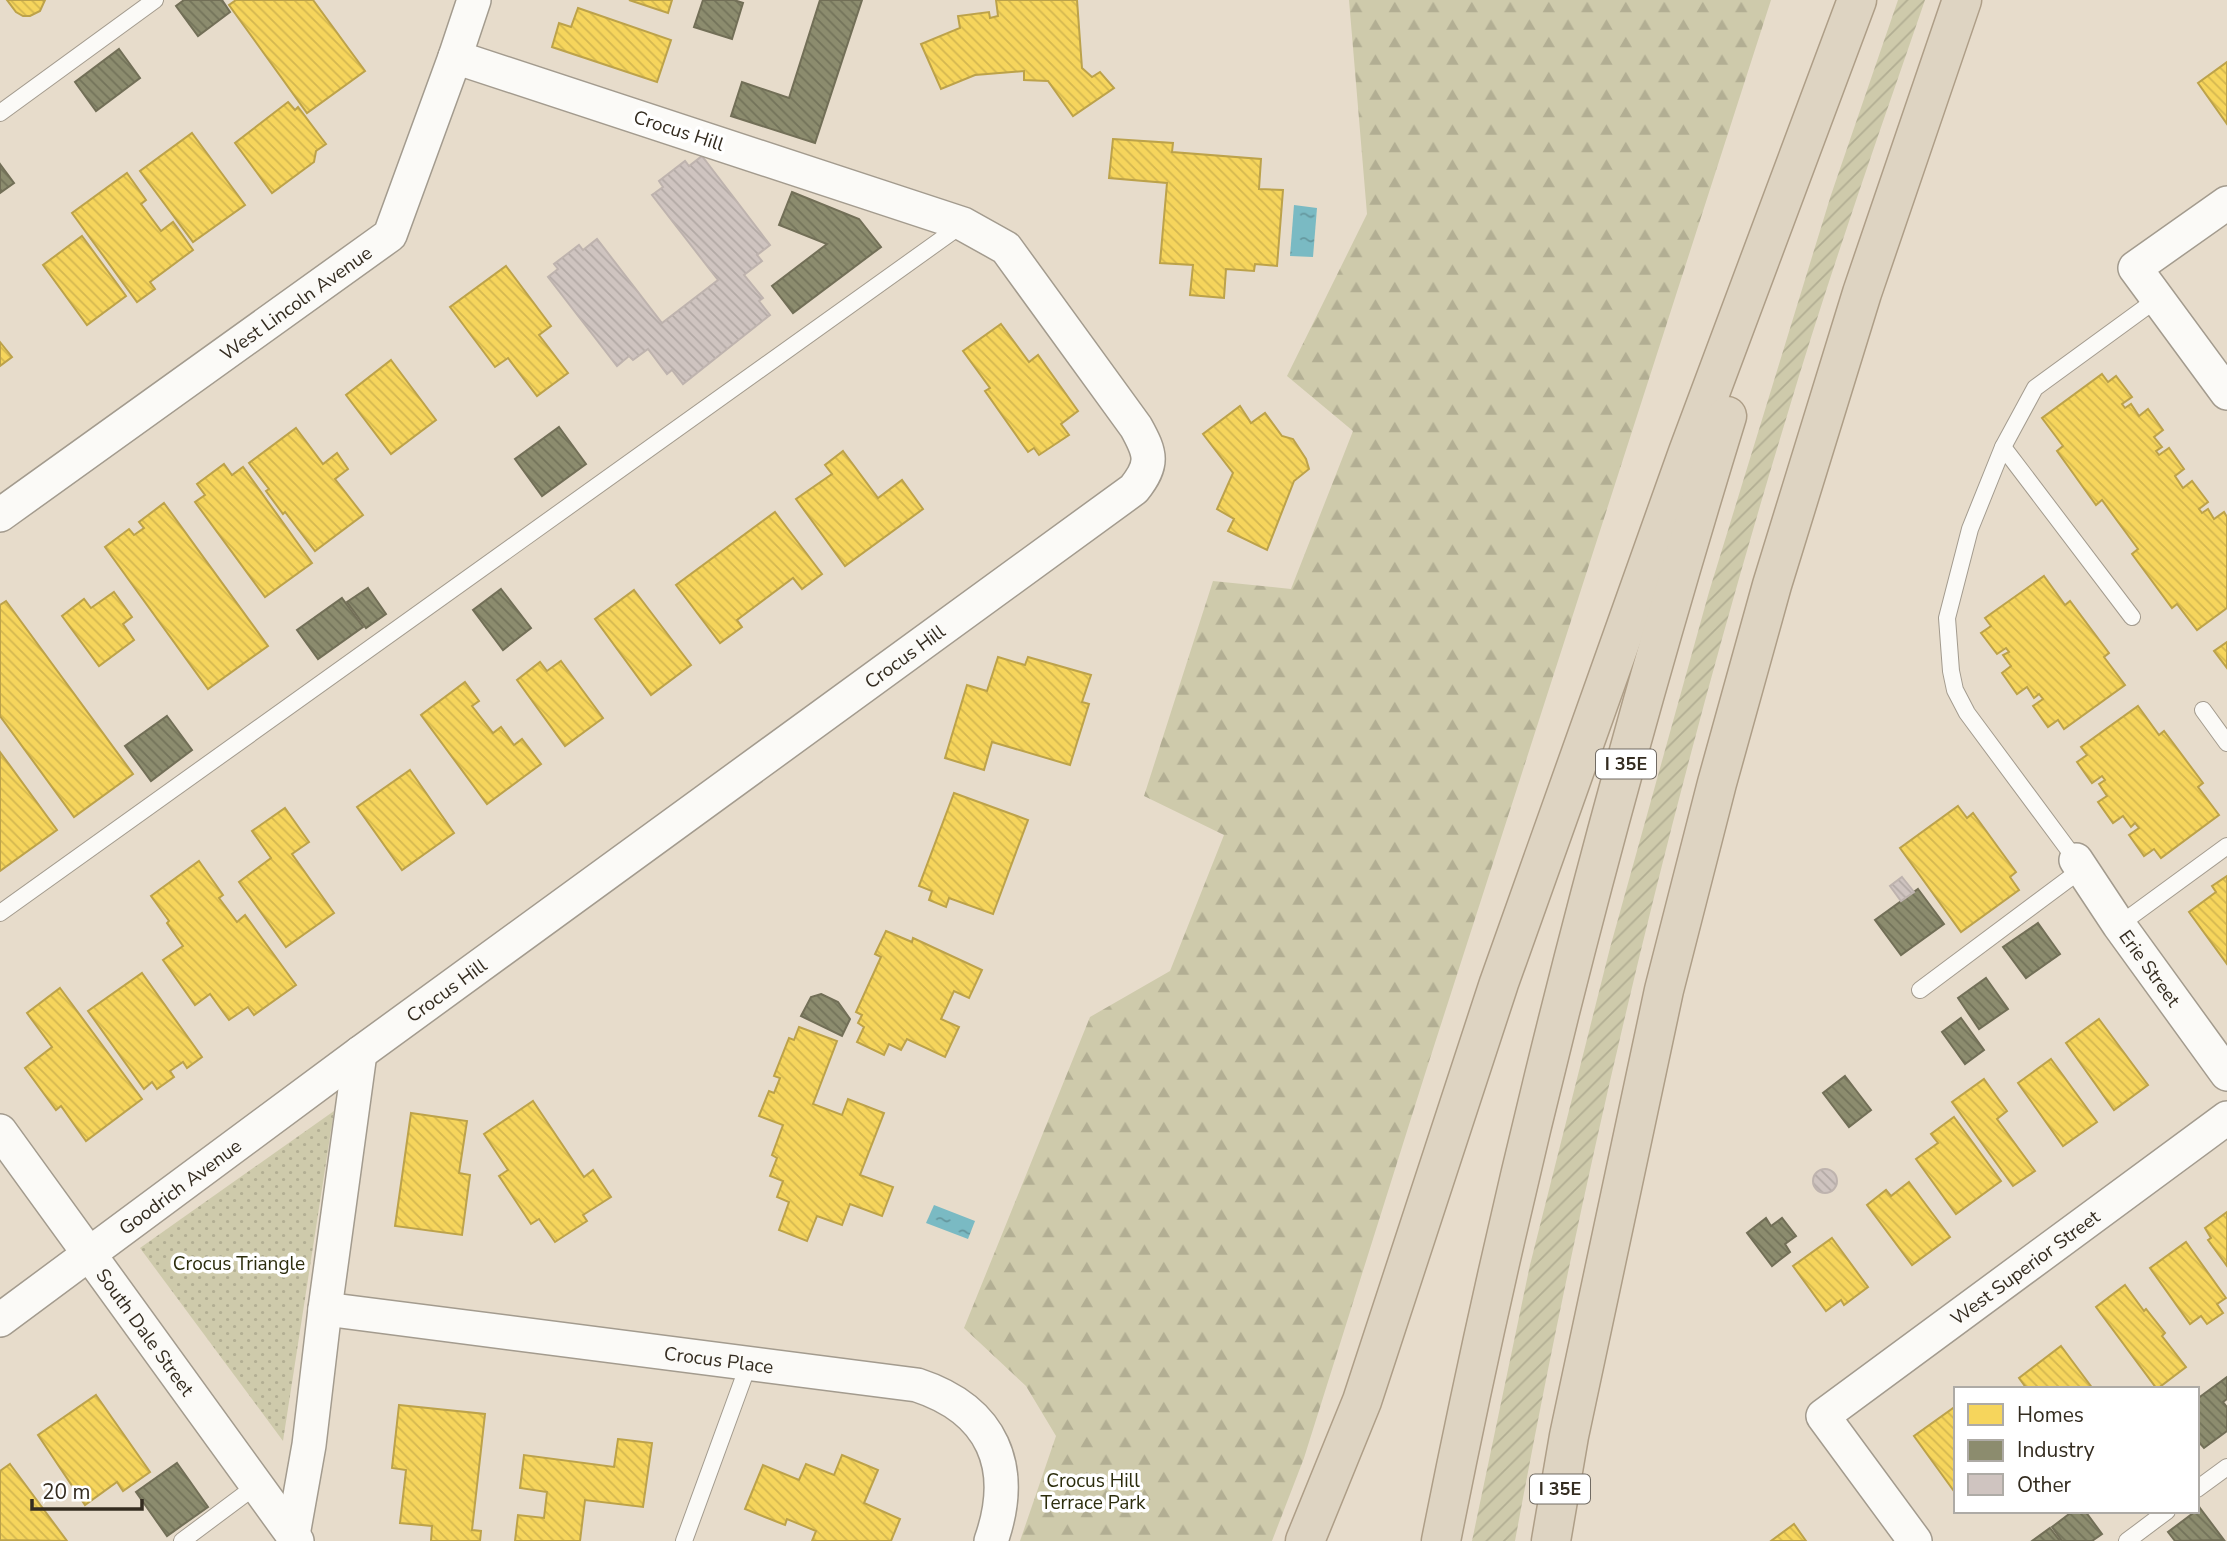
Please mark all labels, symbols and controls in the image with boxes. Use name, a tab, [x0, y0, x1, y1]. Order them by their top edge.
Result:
street label: Crocus Hill	[630, 104, 728, 158]
street label: West Lincoln Avenue	[215, 240, 377, 367]
street label: Crocus Hill	[860, 619, 951, 695]
road number: I 35E	[1596, 750, 1656, 778]
street label: Erie Street	[2113, 925, 2186, 1013]
street label: Crocus Hill	[401, 953, 493, 1029]
street label: Goodrich Avenue	[114, 1133, 247, 1241]
street label: West Superior Street	[1945, 1204, 2106, 1332]
park label: Crocus Triangle	[173, 1251, 305, 1277]
street label: South Dale Street	[90, 1263, 200, 1402]
street label: Crocus Place	[662, 1341, 775, 1380]
legend	[1954, 1387, 2199, 1513]
text: Homes	[2017, 1401, 2084, 1429]
text: Industry	[2017, 1436, 2095, 1464]
scale bar	[32, 1468, 142, 1512]
park label: Crocus Hill Terrace Park	[1040, 1468, 1146, 1516]
text: Other	[2017, 1471, 2072, 1499]
road number: I 35E	[1530, 1474, 1590, 1504]
text: 20 m	[42, 1478, 91, 1506]

